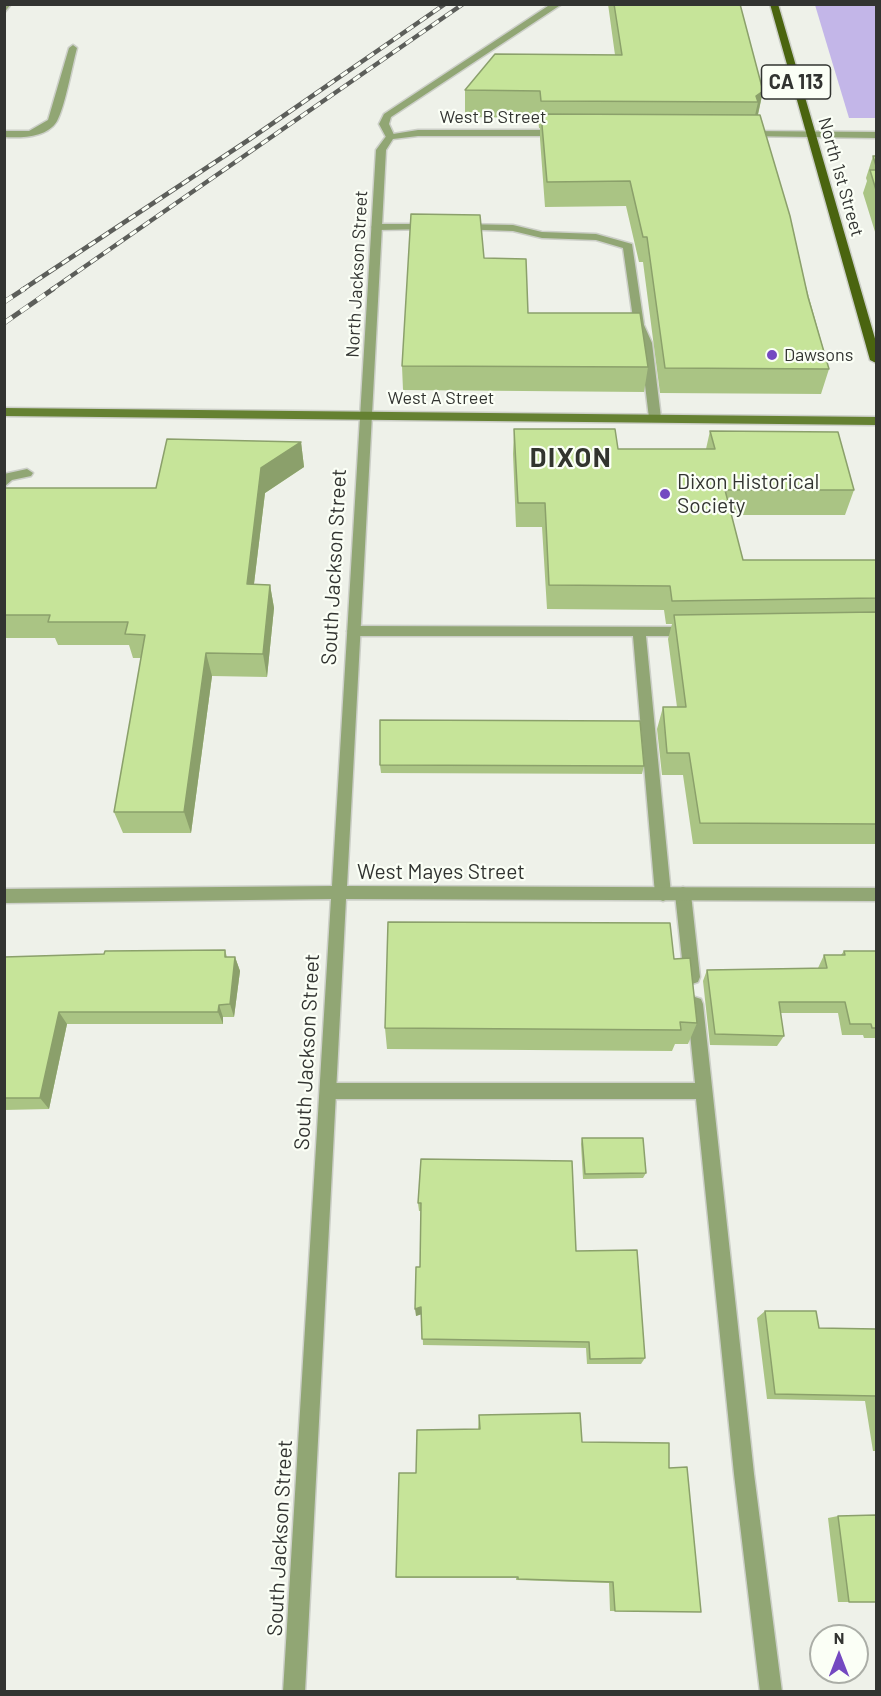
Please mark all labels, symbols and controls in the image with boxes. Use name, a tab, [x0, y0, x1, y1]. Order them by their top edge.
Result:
road number: CA 113	[762, 65, 830, 99]
street label: West B Street	[439, 106, 547, 128]
street label: North 1st Street	[814, 115, 868, 239]
street label: North Jackson Street	[342, 190, 372, 358]
place label: Dawsons	[784, 344, 853, 366]
marker: Dawsons	[765, 348, 779, 362]
street label: West A Street	[388, 387, 494, 409]
district label: DIXON	[530, 442, 612, 474]
street label: South Jackson Street	[316, 468, 352, 666]
place label: Dixon Historical Society	[677, 469, 819, 519]
marker: Dixon Historical Society	[658, 487, 672, 501]
street label: West Mayes Street	[357, 859, 525, 885]
street label: South Jackson Street	[289, 953, 325, 1151]
street label: South Jackson Street	[262, 1439, 298, 1637]
north arrow	[809, 1624, 869, 1684]
text: N	[834, 1628, 844, 1647]

